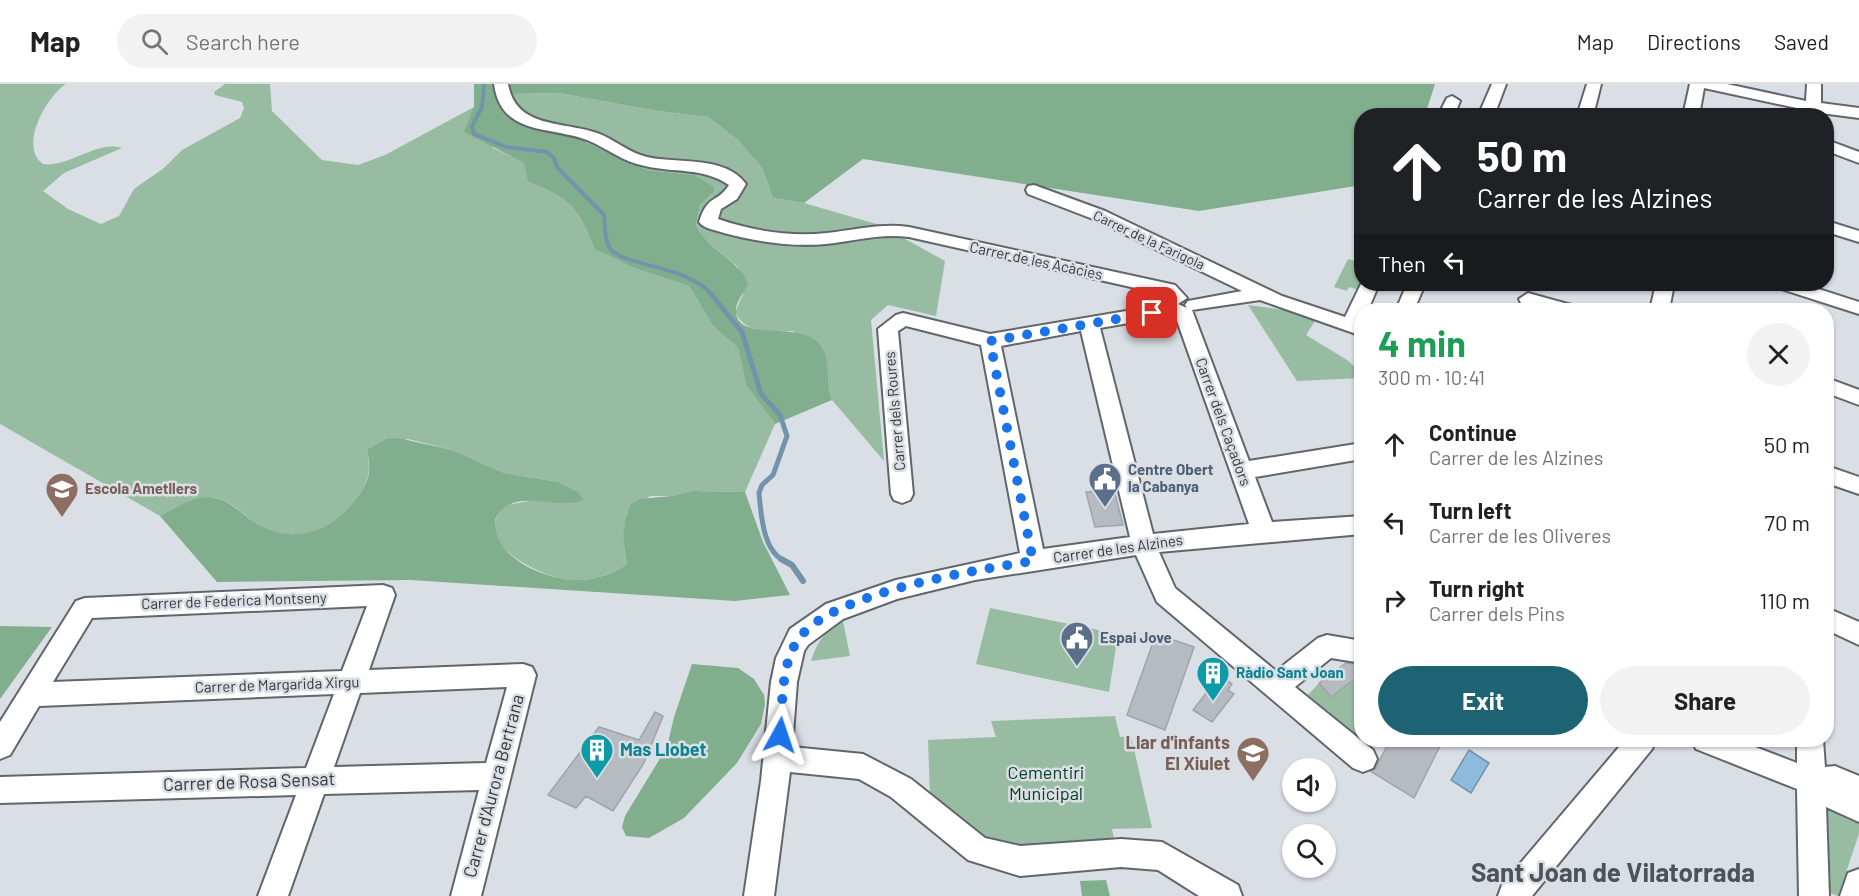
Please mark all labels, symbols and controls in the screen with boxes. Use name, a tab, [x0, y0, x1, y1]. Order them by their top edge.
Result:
search box	[117, 14, 537, 68]
text: Map	[30, 24, 81, 58]
icon: search	[138, 25, 171, 58]
text: Search here	[186, 28, 300, 54]
text: Map	[1577, 29, 1614, 54]
text: Directions	[1647, 29, 1741, 54]
text: Saved	[1774, 29, 1829, 54]
text: 50 m	[1477, 130, 1567, 180]
icon: ahead	[1378, 132, 1456, 210]
text: Carrer de les Alzines	[1477, 181, 1712, 213]
street label: Carrer de la Farigola	[1091, 206, 1208, 273]
street label: Carrer de les Acàcies	[968, 237, 1104, 283]
icon: left	[1438, 246, 1471, 279]
text: Then	[1378, 250, 1426, 276]
pin	[1126, 287, 1177, 338]
icon: arrive	[1135, 296, 1168, 329]
text: 4 min	[1378, 321, 1466, 364]
button: close	[1747, 323, 1810, 386]
street label: Carrer dels Roures	[880, 351, 908, 471]
street label: Carrer dels Caçadors	[1192, 355, 1255, 488]
text: 300 m · 10:41	[1378, 365, 1485, 389]
text: Continue	[1429, 419, 1517, 445]
icon: ahead	[1378, 428, 1411, 461]
text: 50 m	[1764, 431, 1810, 457]
text: Carrer de les Alzines	[1429, 445, 1603, 469]
place label: Centre Obert la Cabanya	[1128, 460, 1214, 495]
public building icon: Centre Obert la Cabanya	[1087, 461, 1123, 508]
school or university icon: Escola Ametllers	[44, 471, 80, 518]
place label: Escola Ametllers	[85, 479, 198, 497]
text: Turn left	[1429, 497, 1512, 523]
icon: left	[1378, 506, 1411, 539]
text: 70 m	[1765, 509, 1810, 535]
text: Carrer de les Oliveres	[1429, 523, 1611, 547]
street label: Carrer de les Alzines	[1052, 530, 1184, 566]
text: Turn right	[1429, 575, 1524, 601]
icon: right	[1378, 584, 1411, 617]
text: 110 m	[1760, 587, 1810, 613]
street label: Carrer de Federica Montseny	[141, 588, 327, 612]
text: Carrer dels Pins	[1429, 601, 1565, 625]
public building icon: Espai Jove	[1059, 620, 1095, 667]
place label: Espai Jove	[1100, 628, 1172, 646]
building icon: Ràdio Sant Joan	[1195, 655, 1231, 702]
place label: Ràdio Sant Joan	[1236, 663, 1344, 681]
button: Exit	[1378, 666, 1588, 735]
button: Share	[1600, 666, 1810, 735]
street label: Carrer de Margarida Xirgu	[194, 672, 360, 696]
street label: Carrer d'Aurora Bertrana	[458, 692, 528, 880]
position arrow	[748, 703, 812, 767]
place label: Llar d'infants El Xiulet	[1126, 731, 1230, 774]
building icon: Mas Llobet	[579, 732, 615, 779]
school or university icon: Llar d'infants El Xiulet	[1235, 735, 1271, 782]
place label: Mas Llobet	[620, 738, 706, 760]
map controls	[1282, 758, 1336, 878]
button: sound	[1282, 758, 1336, 812]
park label: Cementiri Municipal	[1008, 761, 1084, 804]
street label: Carrer de Rosa Sensat	[163, 767, 335, 795]
button: search	[1282, 824, 1336, 878]
district label: Sant Joan de Vilatorrada	[1471, 856, 1755, 887]

